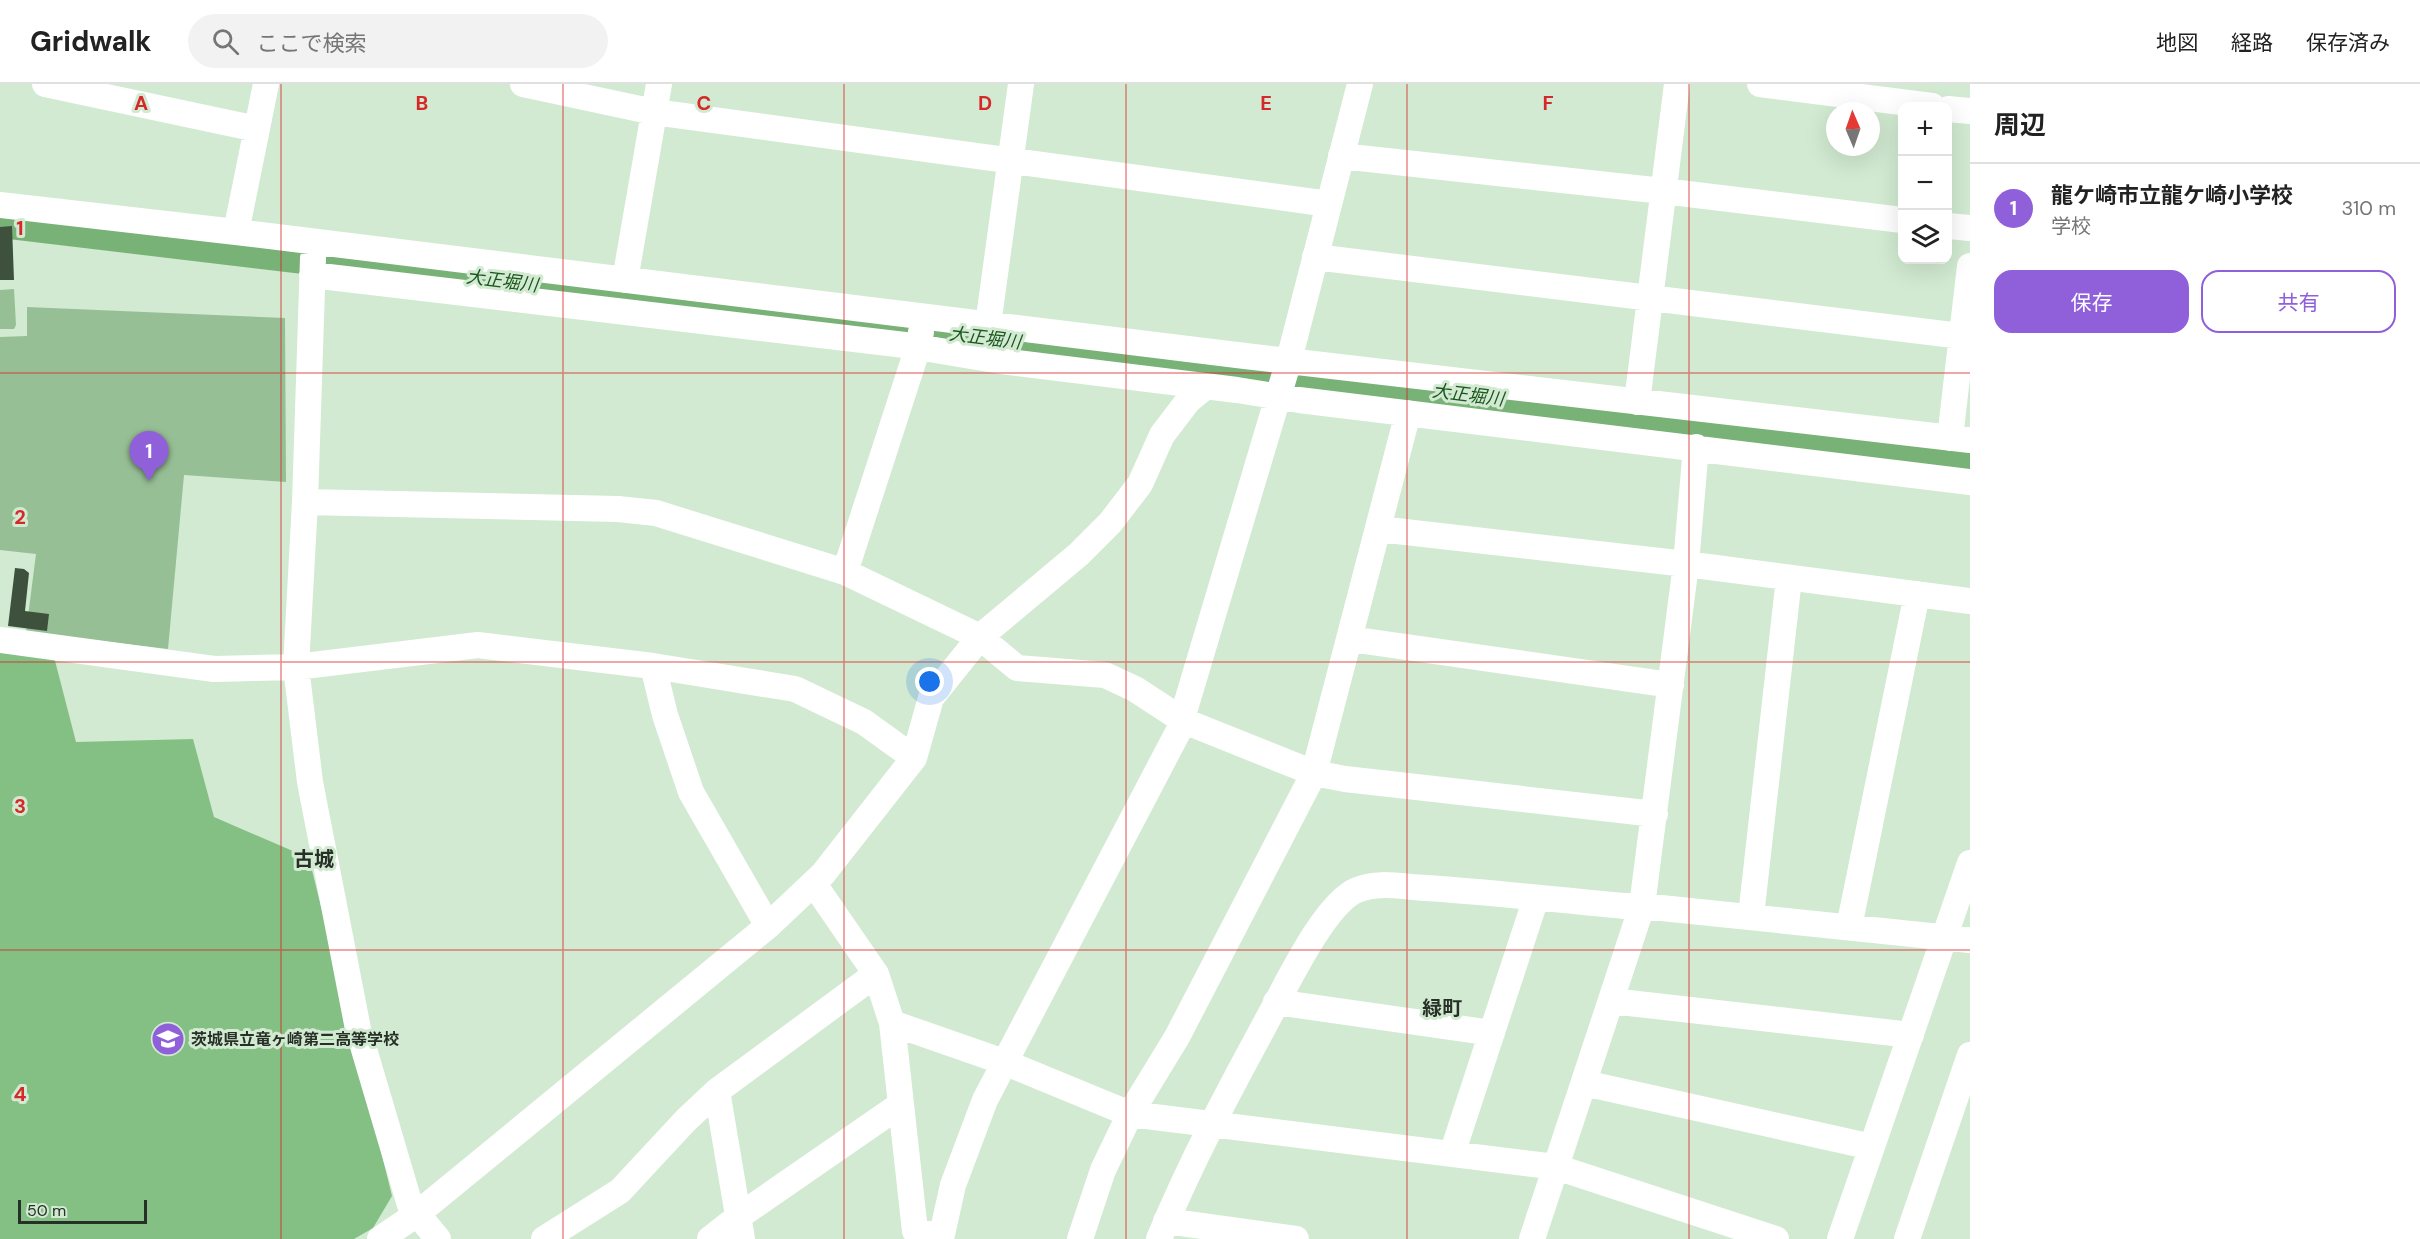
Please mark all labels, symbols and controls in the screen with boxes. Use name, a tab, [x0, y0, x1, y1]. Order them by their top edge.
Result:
search box	[188, 14, 608, 68]
text: Gridwalk	[30, 23, 152, 60]
icon: search	[209, 25, 242, 58]
text: ここで検索	[257, 29, 367, 58]
text: 地図	[2156, 29, 2198, 57]
text: 経路	[2231, 29, 2273, 57]
text: 保存済み	[2306, 29, 2390, 57]
text: A	[134, 90, 148, 116]
text: B	[416, 90, 428, 116]
text: C	[697, 90, 711, 116]
text: D	[978, 90, 992, 116]
text: E	[1260, 90, 1272, 116]
text: F	[1542, 90, 1554, 116]
north arrow	[1826, 102, 1880, 156]
map controls	[1898, 102, 1952, 264]
button: +	[1898, 102, 1952, 156]
text: 周辺	[1994, 108, 2046, 142]
button: −	[1898, 156, 1952, 210]
text: 龍ケ崎市立龍ケ崎小学校	[2051, 181, 2293, 210]
text: 1	[2010, 195, 2017, 221]
text: 310 m	[2341, 195, 2396, 221]
button: layers	[1898, 210, 1952, 264]
text: 学校	[2051, 213, 2091, 239]
text: 1	[16, 215, 24, 241]
water label: 大正堀川	[465, 265, 541, 298]
button: 保存	[1994, 270, 2189, 333]
button: 共有	[2201, 270, 2396, 333]
water label: 大正堀川	[948, 322, 1024, 355]
water label: 大正堀川	[1431, 379, 1507, 412]
pin: 1	[130, 432, 168, 481]
text: 2	[14, 504, 26, 530]
your location	[915, 667, 944, 696]
text: 3	[14, 793, 26, 819]
district label: 古城	[294, 846, 334, 872]
district label: 緑町	[1422, 995, 1462, 1021]
school or university icon: 茨城県立竜ヶ崎第二高等学校	[150, 1021, 186, 1057]
place label: 茨城県立竜ヶ崎第二高等学校	[191, 1029, 399, 1050]
text: 4	[14, 1081, 27, 1107]
scale bar	[18, 1197, 147, 1224]
text: 50 m	[27, 1200, 66, 1221]

